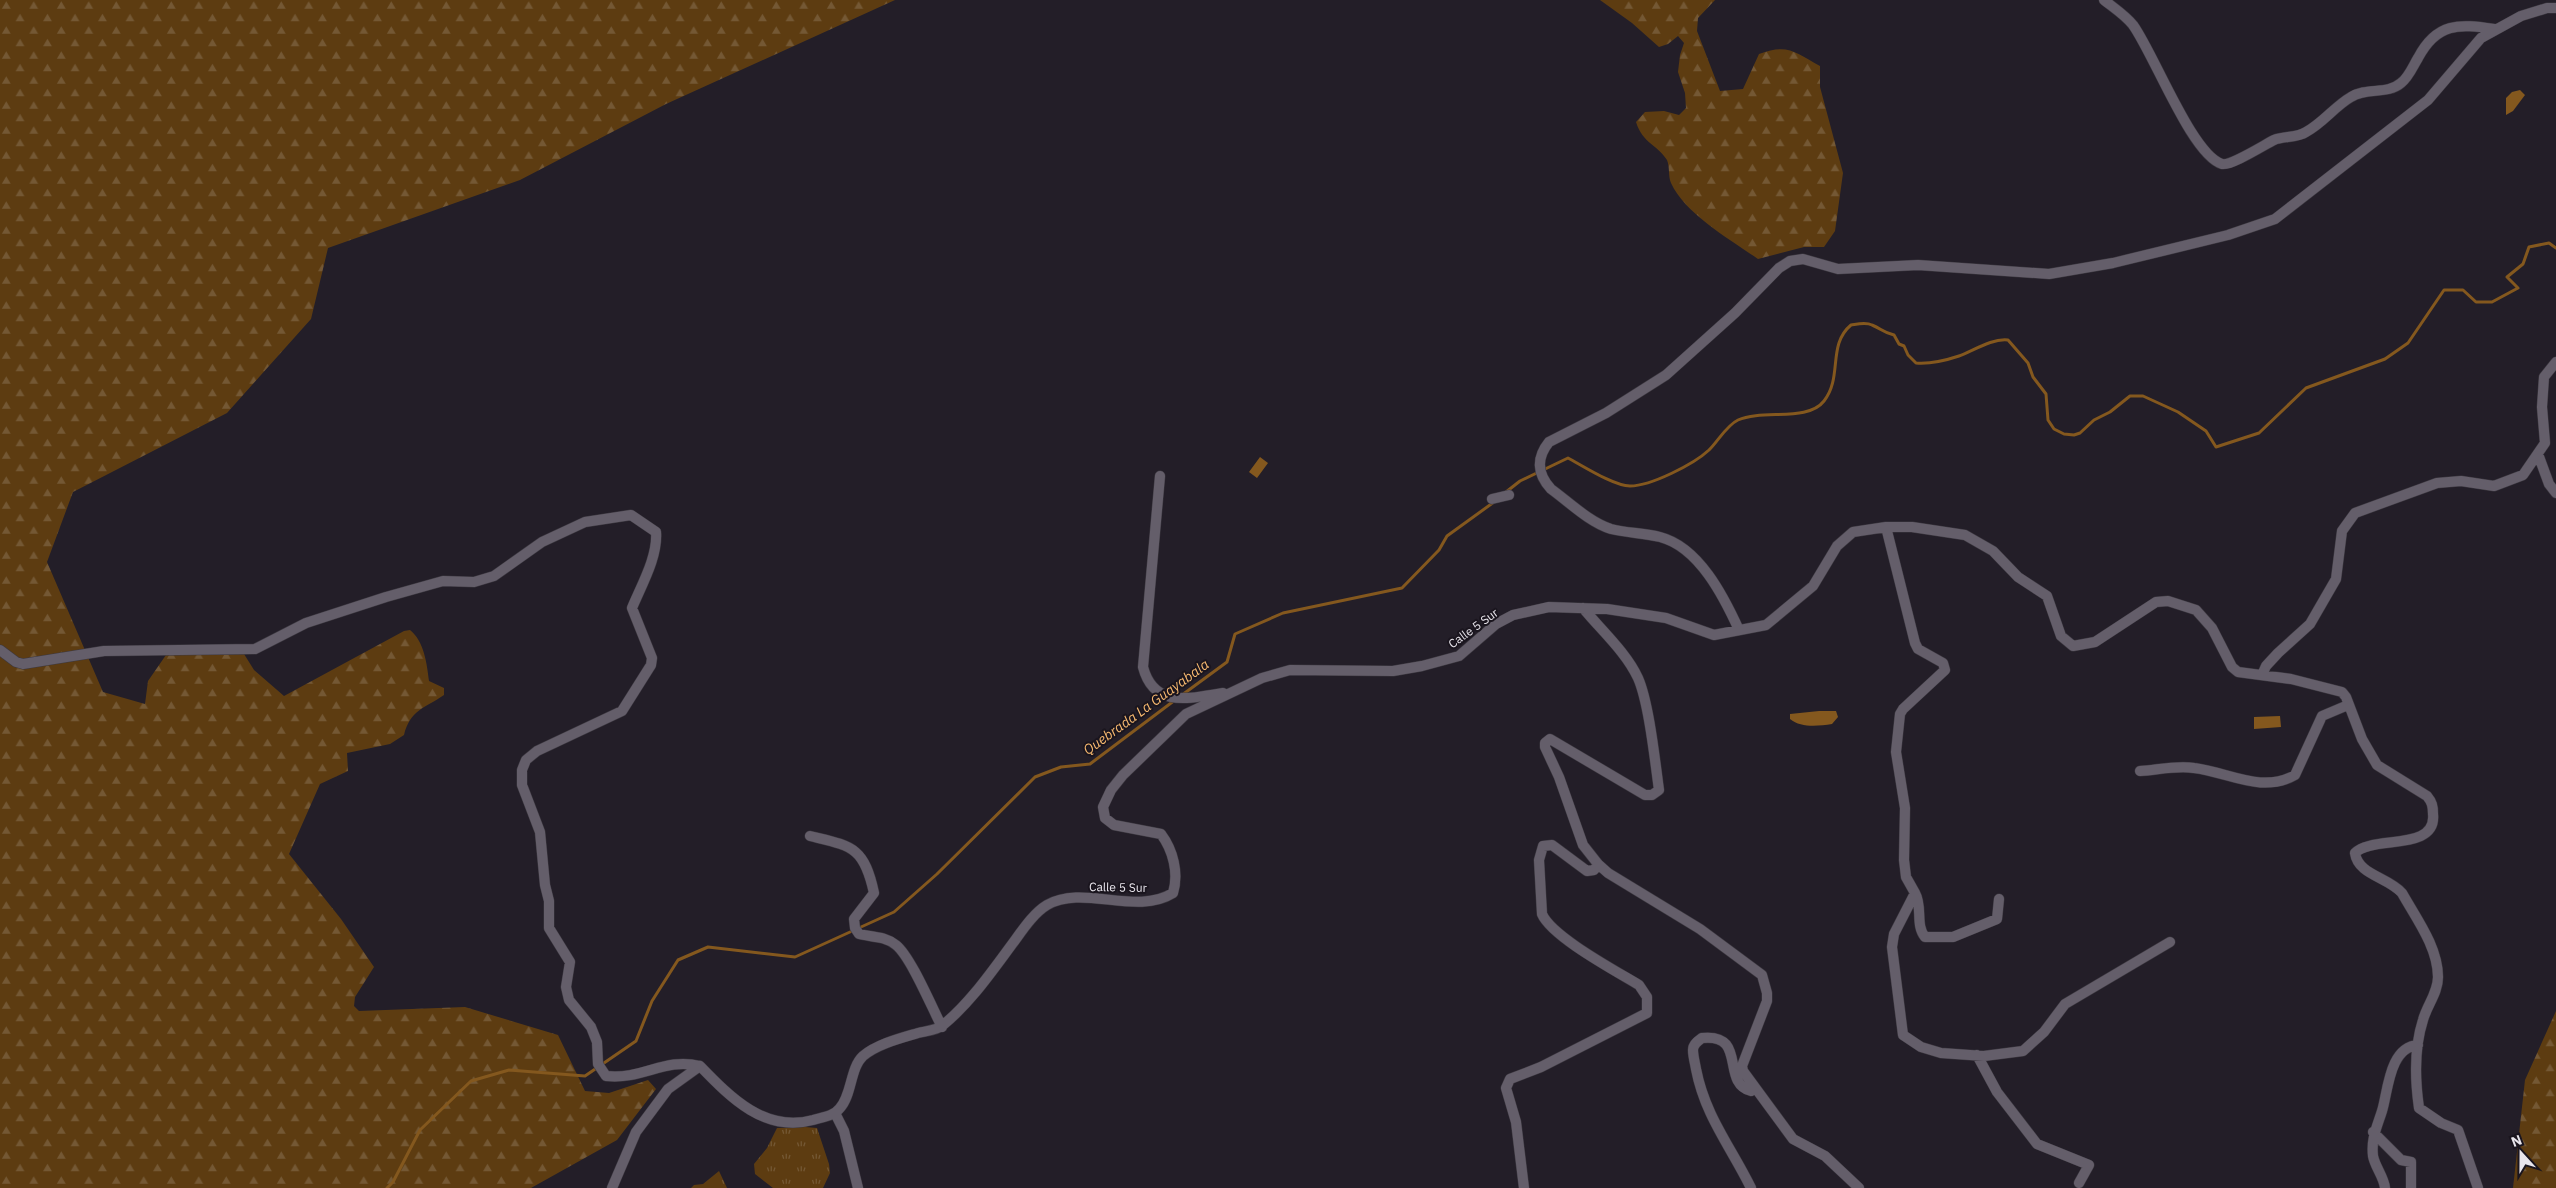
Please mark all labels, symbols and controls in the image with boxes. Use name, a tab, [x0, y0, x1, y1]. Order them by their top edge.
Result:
street label: Calle 5 Sur	[1445, 605, 1501, 651]
water label: Quebrada La Guayabala	[1079, 655, 1213, 759]
street label: Calle 5 Sur	[1089, 879, 1148, 895]
north arrow	[2496, 1128, 2546, 1178]
text: N	[2508, 1131, 2524, 1151]

